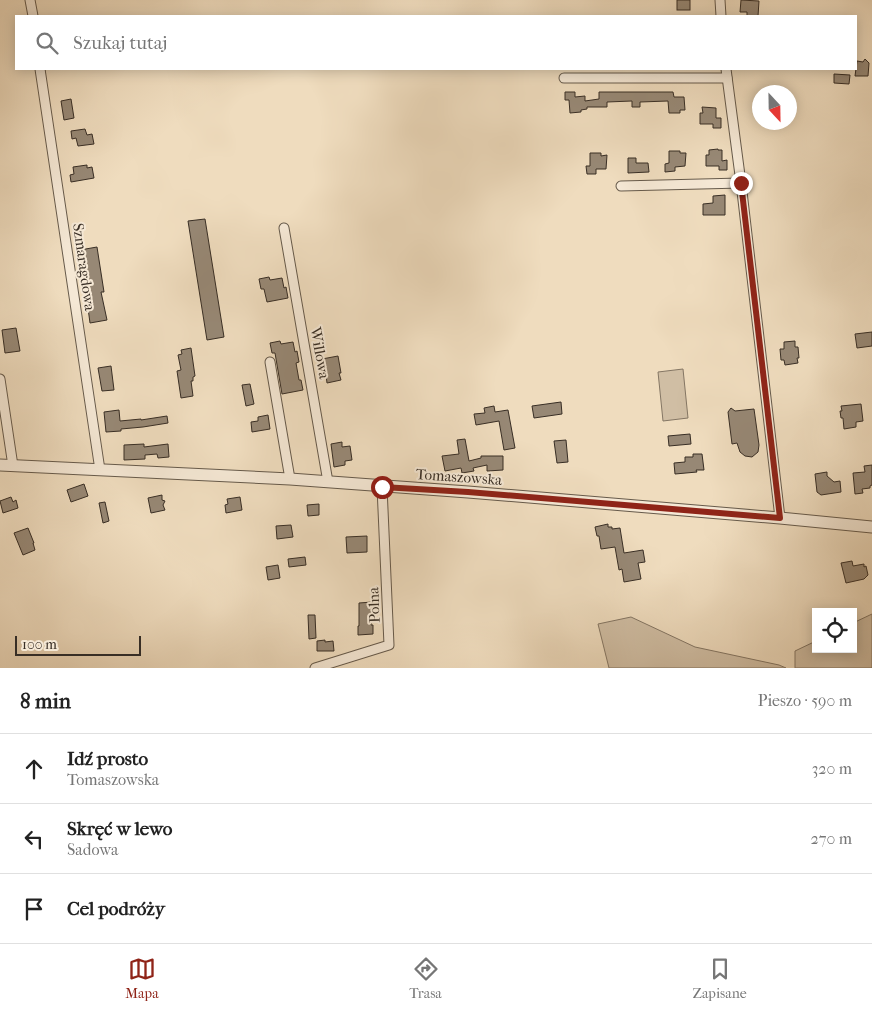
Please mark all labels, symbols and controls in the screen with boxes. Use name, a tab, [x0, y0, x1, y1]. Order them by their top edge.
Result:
search box	[15, 15, 857, 70]
icon: search	[33, 29, 61, 57]
text: Szukaj tutaj	[73, 32, 167, 54]
north arrow	[752, 85, 797, 130]
route end	[730, 172, 753, 195]
street label: Szmaragdowa	[69, 222, 99, 313]
street label: Willowa	[306, 325, 334, 381]
street label: Tomaszowska	[415, 465, 504, 489]
route start	[371, 476, 394, 499]
street label: Polna	[364, 586, 384, 623]
map controls	[812, 608, 857, 653]
button: locate	[812, 608, 857, 653]
scale bar	[15, 633, 141, 656]
text: 100 m	[22, 636, 57, 653]
text: 8 min	[20, 689, 71, 713]
text: Pieszo · 590 m	[758, 691, 852, 710]
text: Idź prosto	[67, 748, 148, 770]
icon: ahead	[20, 755, 48, 783]
text: 320 m	[812, 759, 852, 778]
text: Tomaszowska	[67, 770, 159, 789]
text: Skręć w lewo	[67, 818, 173, 840]
icon: left	[20, 825, 48, 853]
text: 270 m	[811, 829, 852, 848]
text: Sadowa	[67, 840, 118, 859]
icon: arrive	[20, 895, 48, 923]
text: Cel podróży	[67, 898, 165, 920]
tab: Mapa	[125, 955, 159, 1002]
tab: Trasa	[409, 955, 442, 1002]
tab: Zapisane	[692, 955, 747, 1002]

